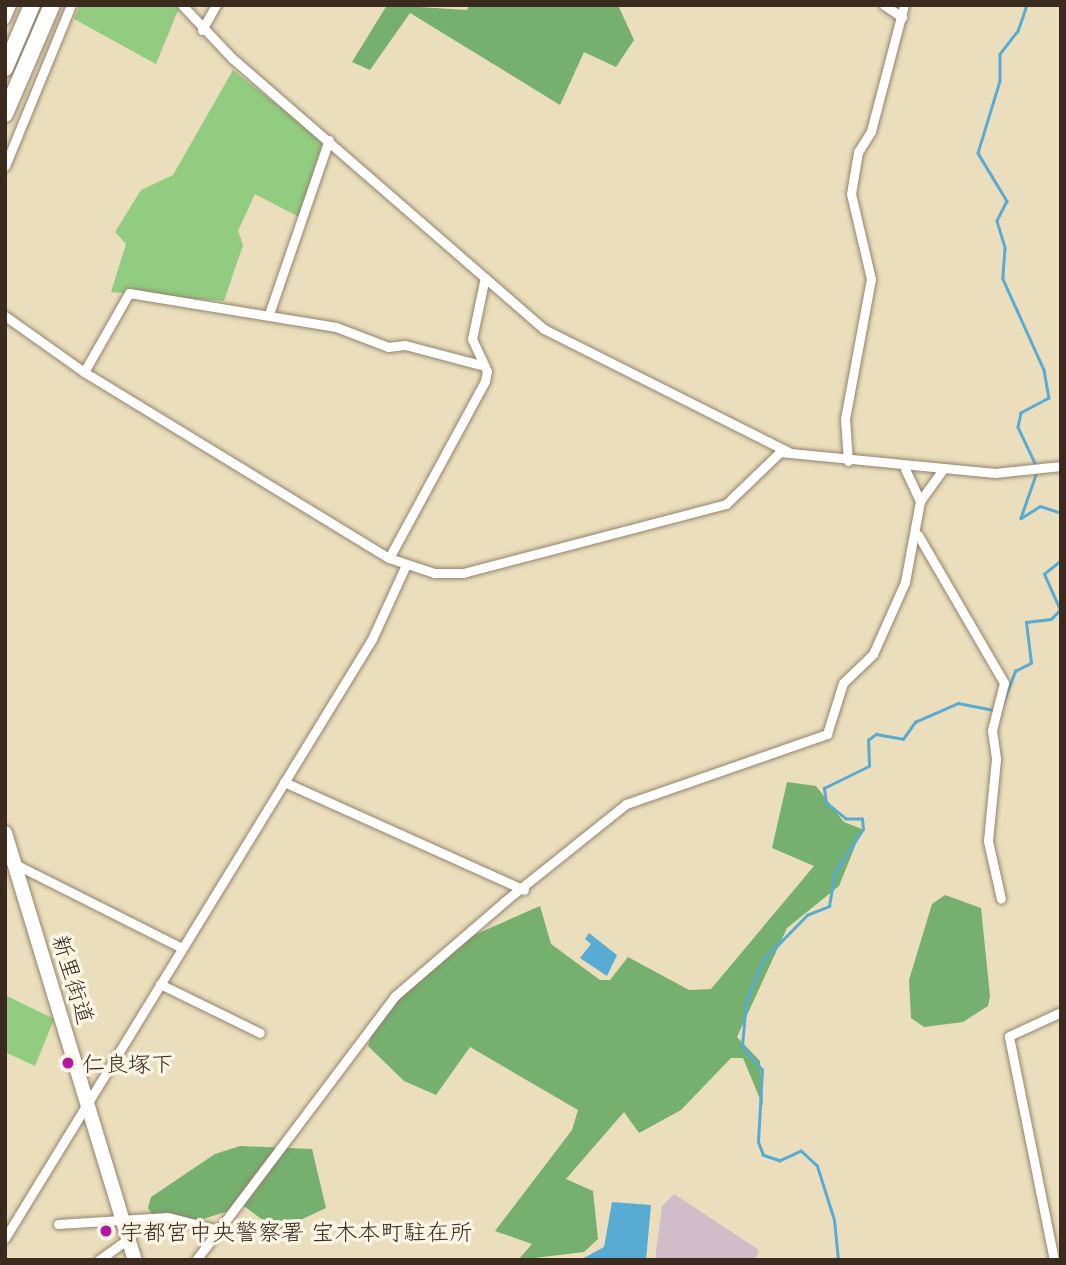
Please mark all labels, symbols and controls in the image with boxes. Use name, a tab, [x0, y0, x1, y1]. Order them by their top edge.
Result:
street label: 新里街道	[47, 931, 101, 1027]
place label: 仁良塚下	[82, 1049, 174, 1077]
marker: 仁良塚下	[60, 1055, 76, 1071]
place label: 宇都宮中央警察署 宝木本町駐在所	[120, 1217, 472, 1245]
marker: 宇都宮中央警察署 宝木本町駐在所	[98, 1223, 114, 1239]

